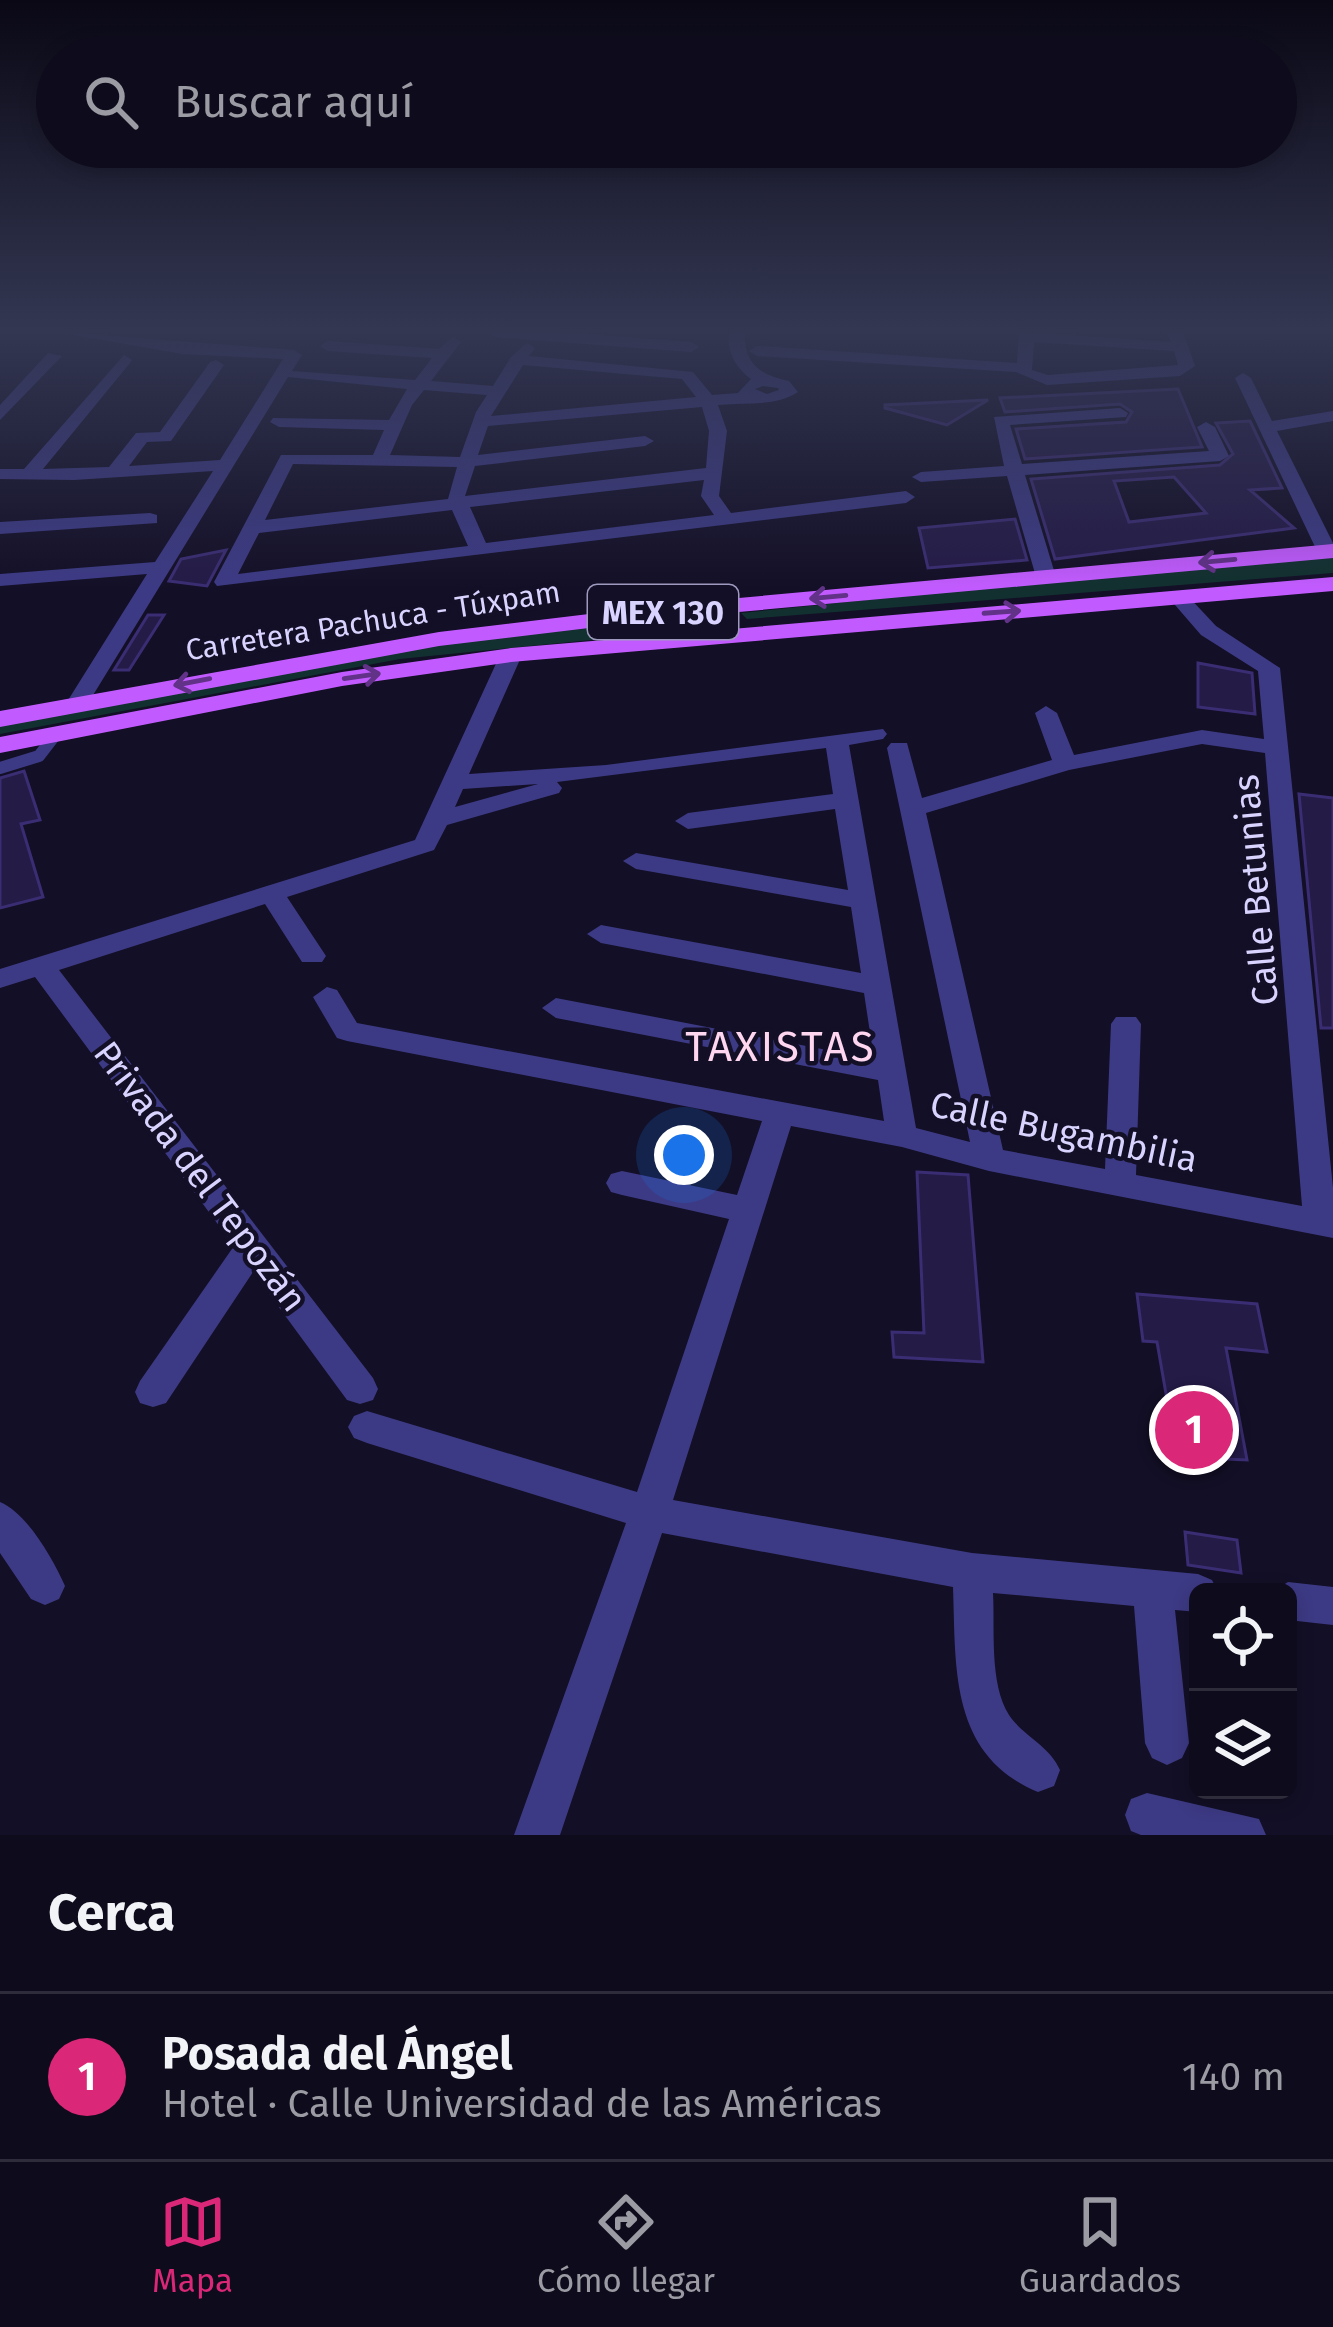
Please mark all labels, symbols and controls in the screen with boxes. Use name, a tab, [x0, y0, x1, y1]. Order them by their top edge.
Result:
search box	[36, 36, 1297, 168]
icon: search	[78, 69, 144, 135]
text: Buscar aquí	[174, 75, 414, 129]
one-way arrow	[1198, 550, 1237, 573]
street label: Carretera Pachuca - Túxpam	[183, 574, 563, 668]
road number: MEX 130	[588, 585, 738, 639]
one-way arrow	[809, 586, 848, 609]
one-way arrow	[982, 600, 1021, 623]
one-way arrow	[342, 664, 381, 687]
one-way arrow	[174, 672, 213, 694]
street label: Calle Betunias	[1224, 773, 1288, 1007]
district label: TAXISTAS	[685, 1022, 877, 1072]
street label: Privada del Tepozán	[84, 1033, 316, 1320]
street label: Calle Bugambilia	[926, 1082, 1202, 1182]
your location	[654, 1125, 714, 1185]
pin: 1	[1155, 1385, 1233, 1475]
map controls	[1189, 1583, 1297, 1799]
button: locate	[1189, 1583, 1297, 1691]
button: layers	[1189, 1691, 1297, 1799]
text: Cerca	[48, 1882, 175, 1944]
text: Posada del Ángel	[162, 2027, 513, 2081]
text: 1	[78, 2054, 96, 2100]
text: 140 m	[1182, 2054, 1285, 2100]
text: Hotel · Calle Universidad de las Américas	[162, 2081, 882, 2127]
tab: Mapa	[152, 2189, 233, 2301]
tab: Cómo llegar	[537, 2189, 715, 2301]
tab: Guardados	[1019, 2189, 1181, 2301]

